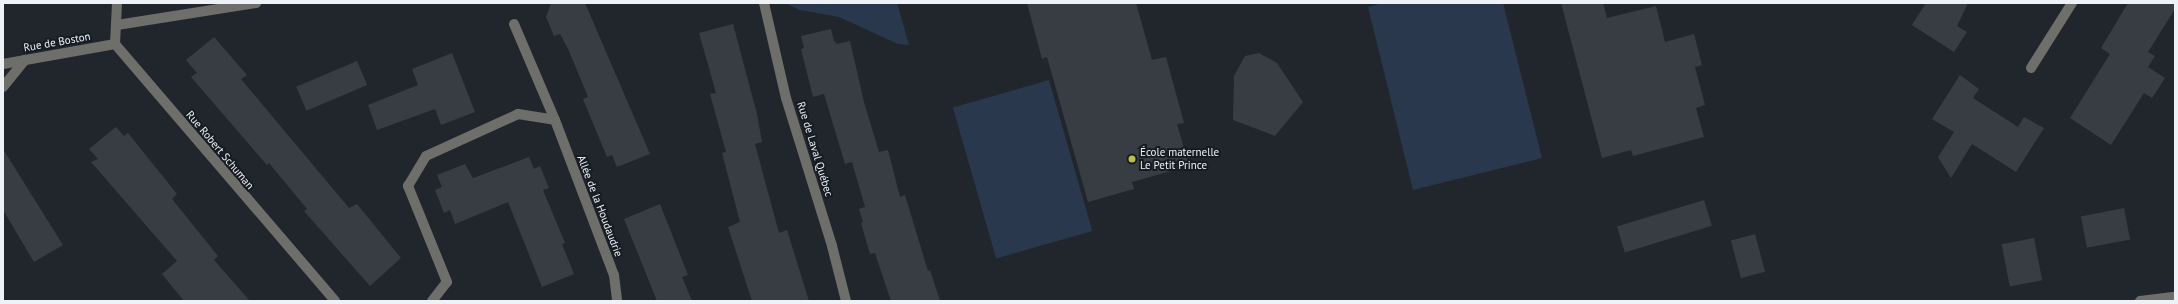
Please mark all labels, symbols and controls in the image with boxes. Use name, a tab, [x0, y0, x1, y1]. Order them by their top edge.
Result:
street label: Rue de Boston	[22, 30, 92, 54]
street label: Rue de Laval Québec	[794, 100, 836, 198]
street label: Rue Robert Schuman	[183, 108, 257, 192]
place label: École maternelle Le Petit Prince	[1140, 146, 1219, 172]
street label: Allée de la Houdaudrie	[575, 153, 625, 259]
marker: École maternelle Le Petit Prince	[1127, 154, 1137, 164]

